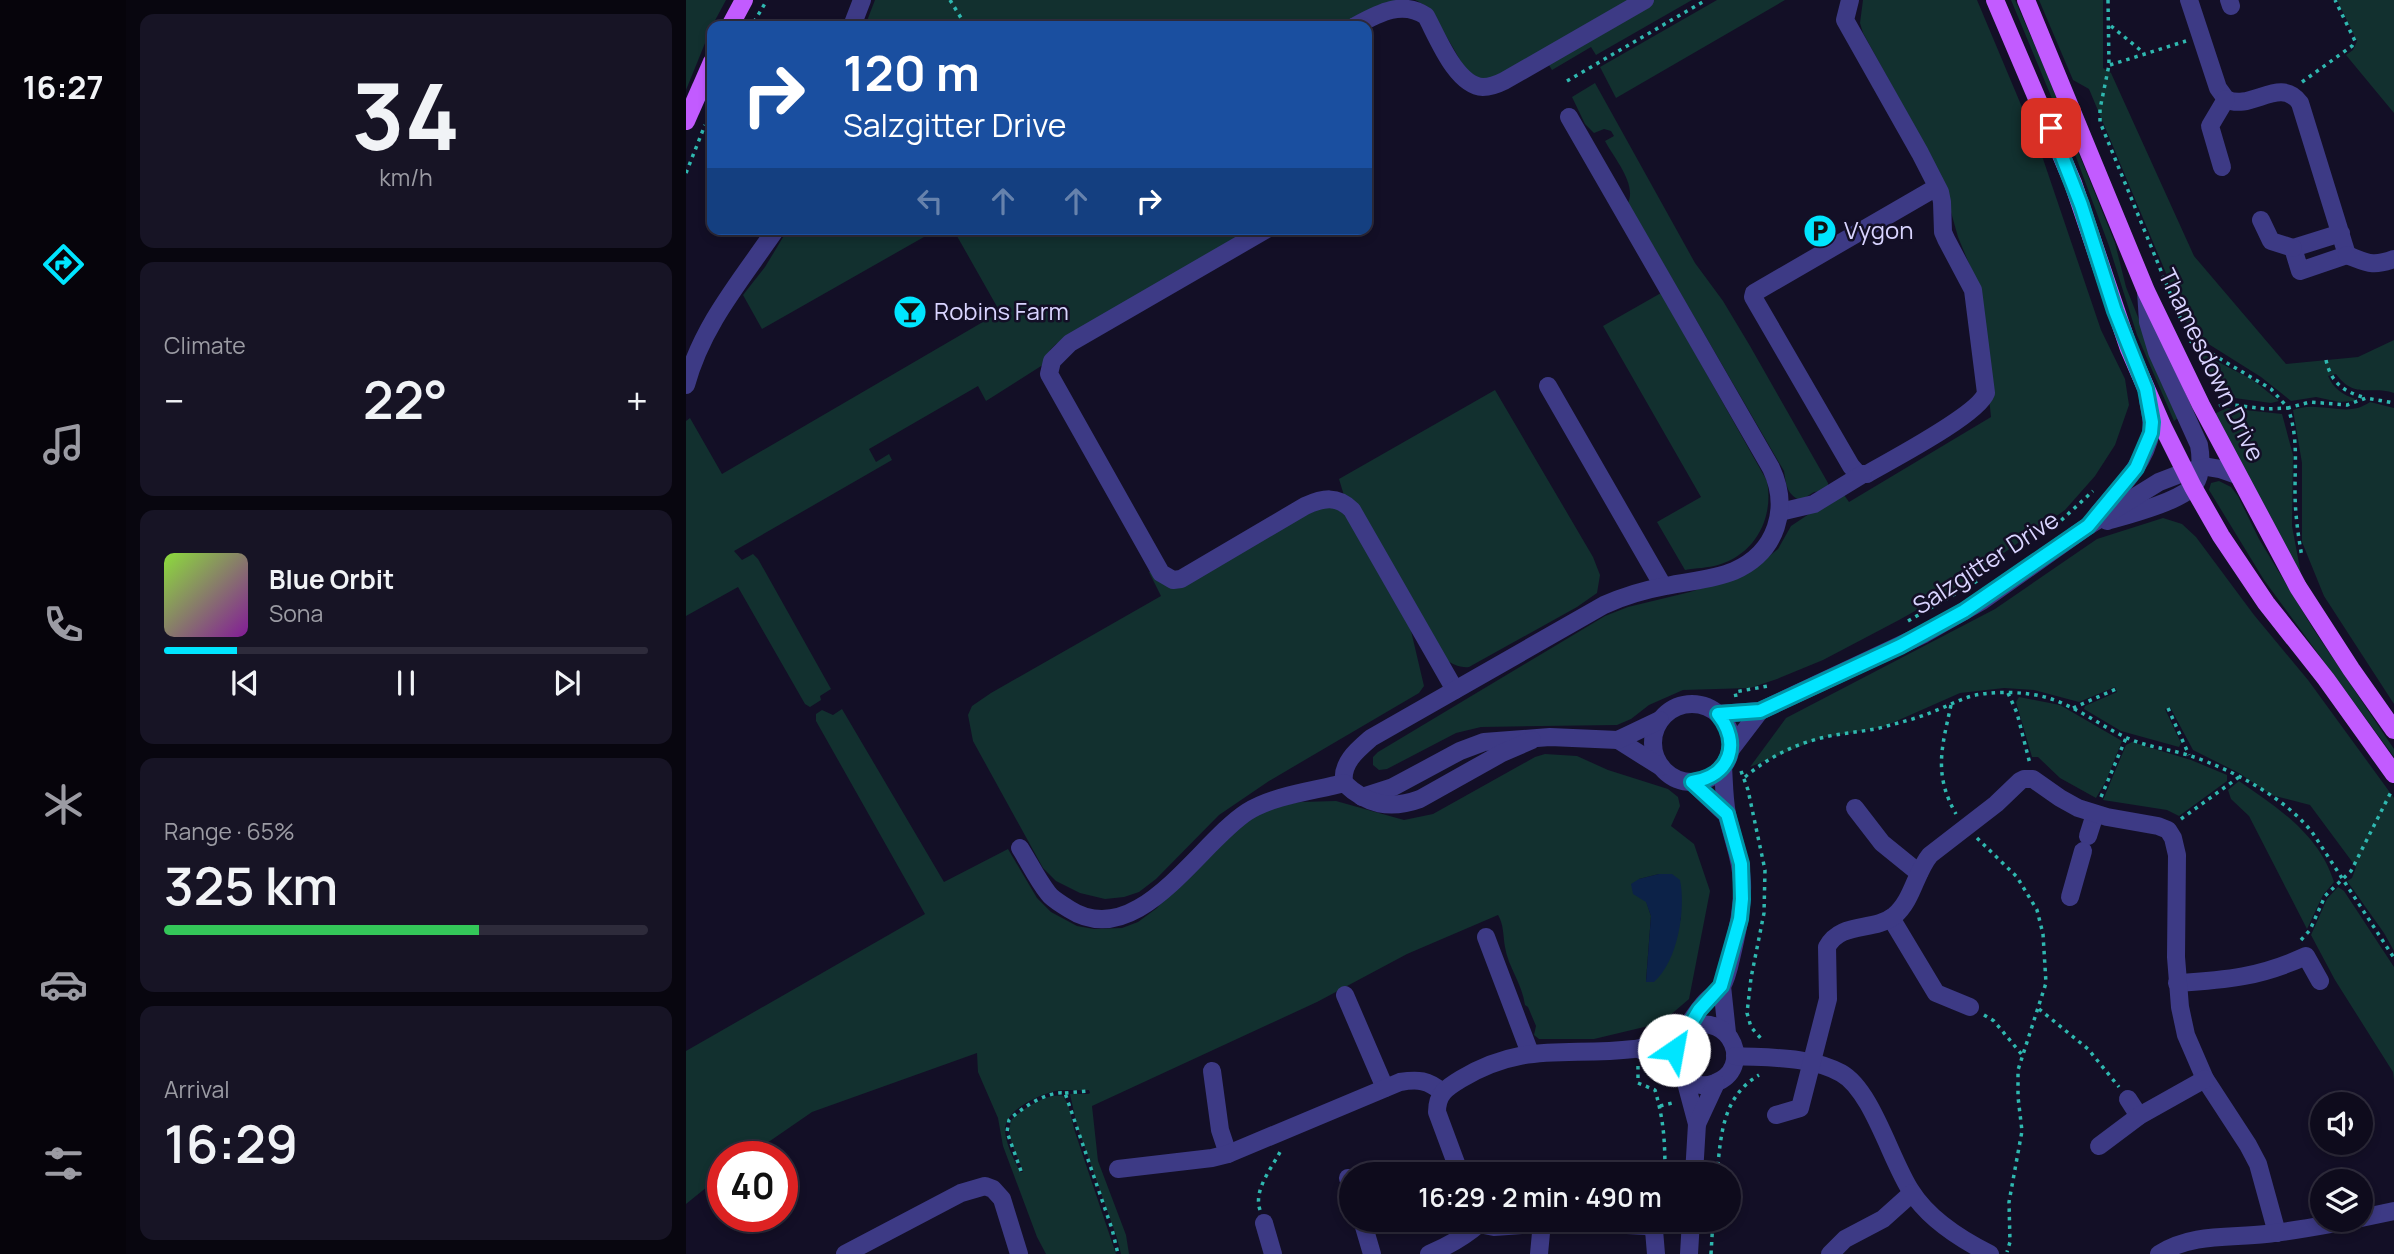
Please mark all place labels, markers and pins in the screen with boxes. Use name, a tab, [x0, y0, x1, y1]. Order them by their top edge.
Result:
pin	[2021, 98, 2081, 158]
parking icon: Vygon	[1801, 212, 1839, 250]
place label: Vygon	[1844, 213, 1914, 246]
bar icon: Robins Farm	[891, 293, 929, 331]
place label: Robins Farm	[934, 294, 1069, 327]

